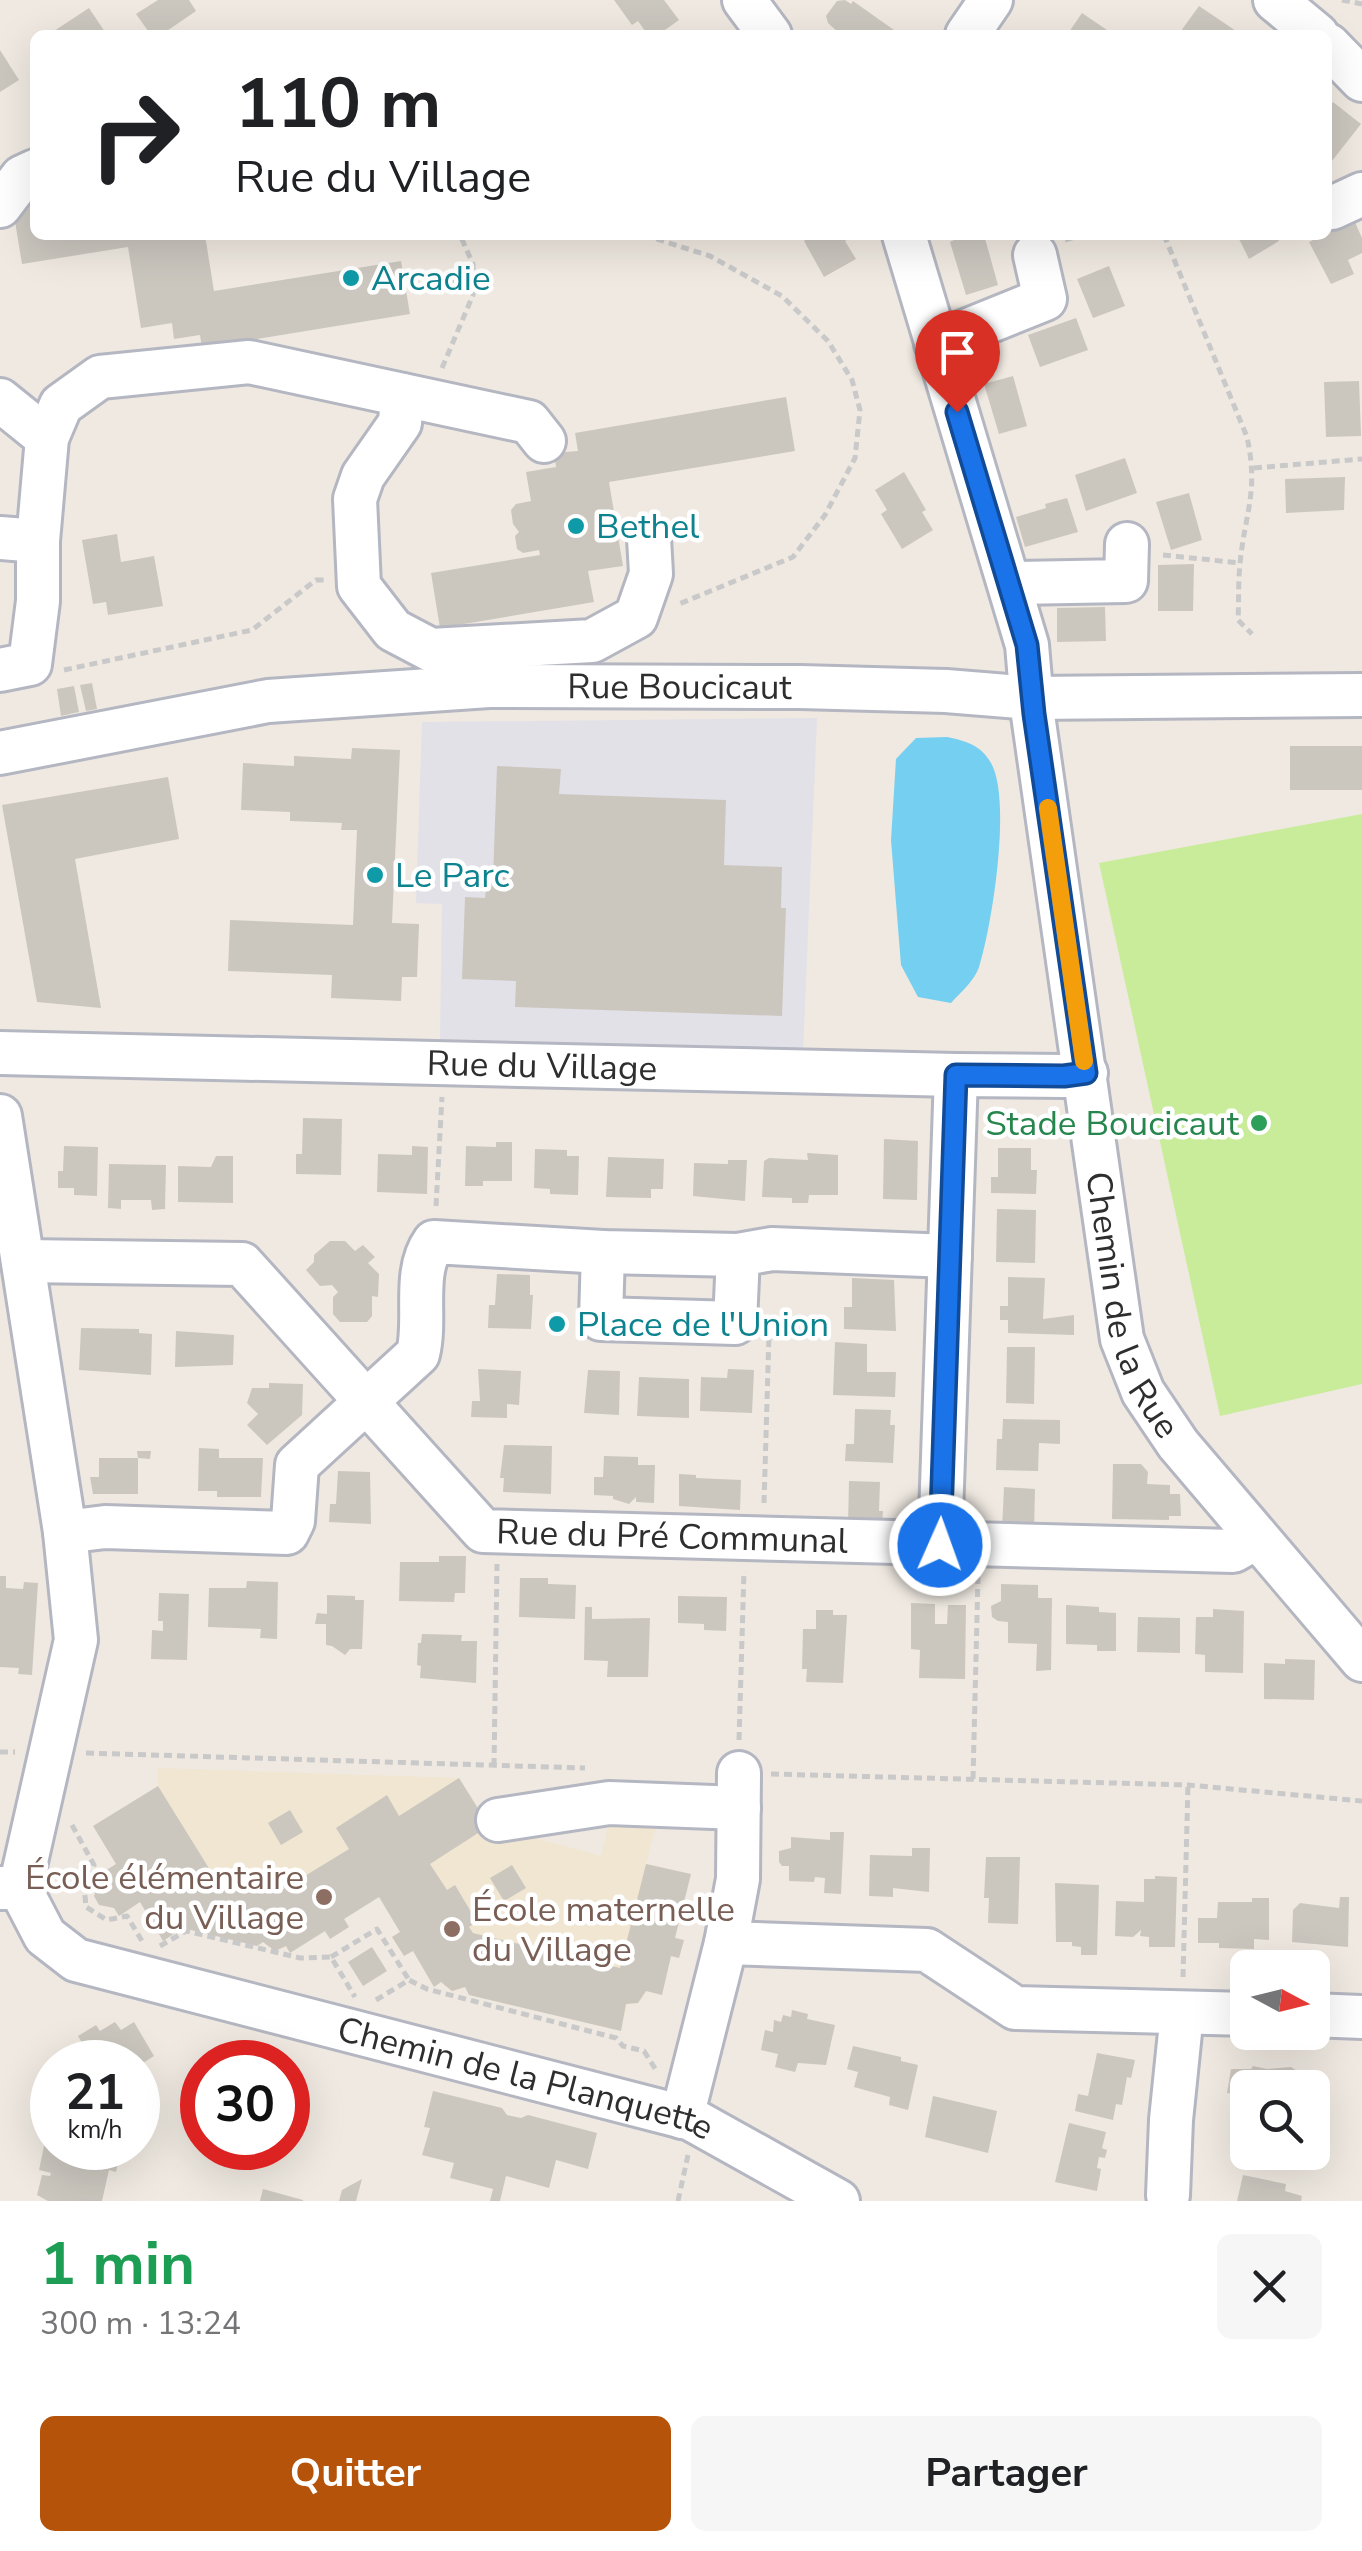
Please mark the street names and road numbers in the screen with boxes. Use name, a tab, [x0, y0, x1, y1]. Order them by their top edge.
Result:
street label: Rue Boucicaut	[567, 663, 792, 711]
street label: Rue du Village	[426, 1040, 658, 1092]
street label: Chemin de la Rue	[1074, 1168, 1190, 1447]
street label: Rue du Pré Communal	[496, 1508, 849, 1565]
street label: Chemin de la Planquette	[332, 2006, 722, 2151]

